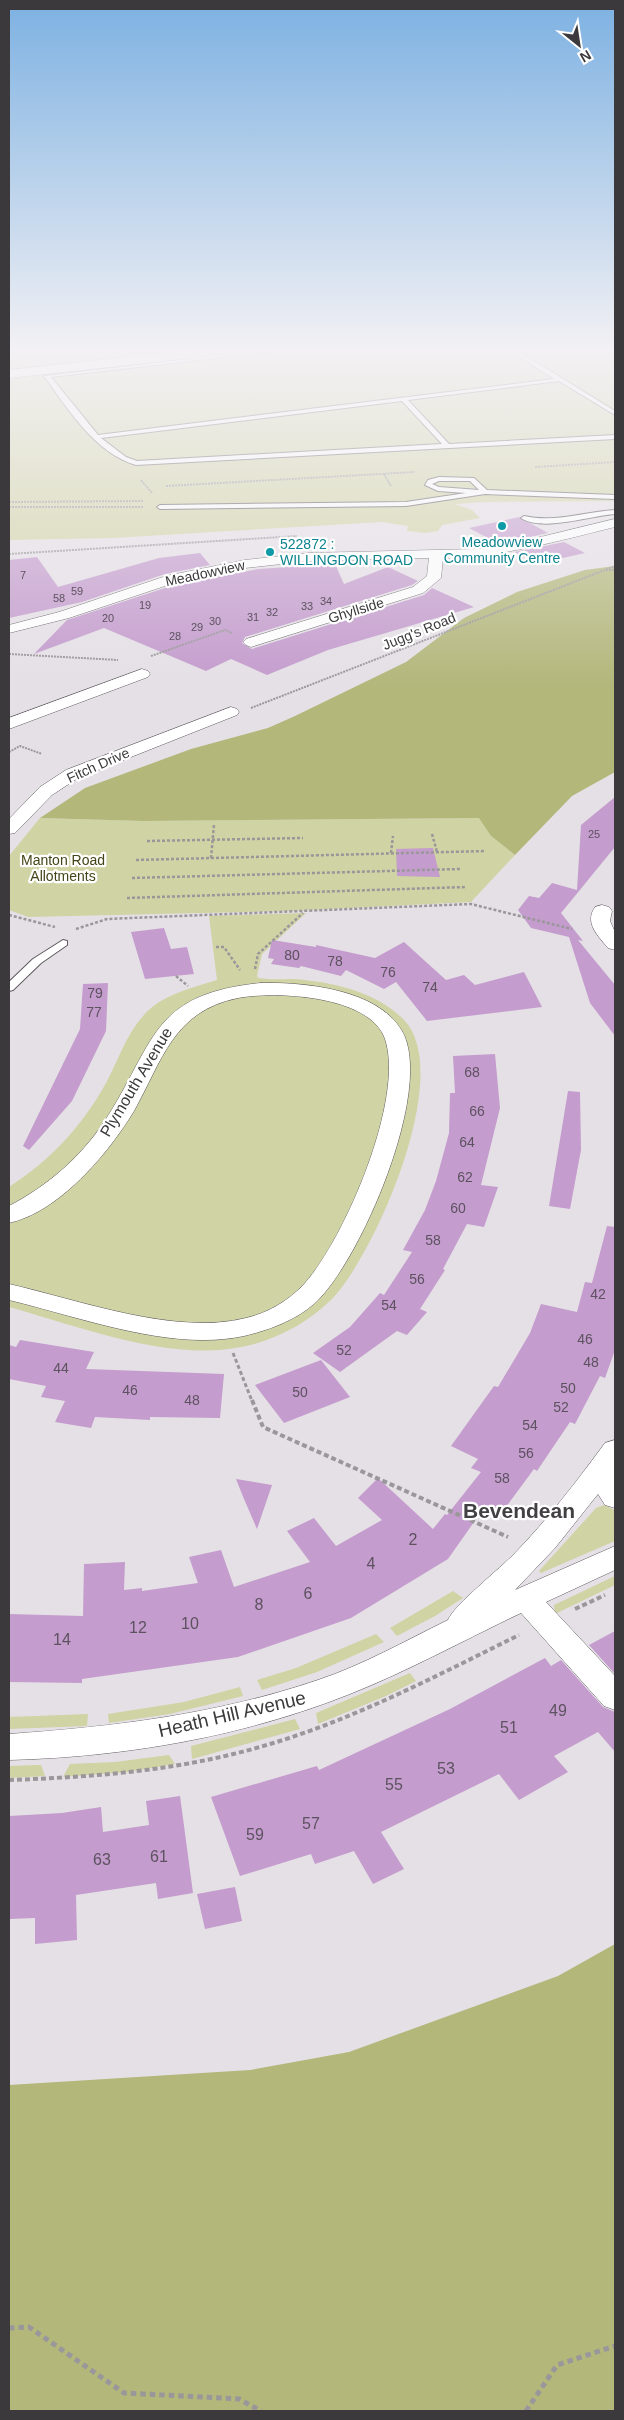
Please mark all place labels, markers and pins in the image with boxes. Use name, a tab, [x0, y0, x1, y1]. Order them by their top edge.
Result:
marker: Meadowview Community Centre	[496, 520, 508, 532]
place label: Meadowview Community Centre	[444, 534, 561, 566]
place label: 522872 : WILLINGDON ROAD	[280, 536, 413, 568]
marker: 522872 : WILLINGDON ROAD	[264, 546, 276, 558]

